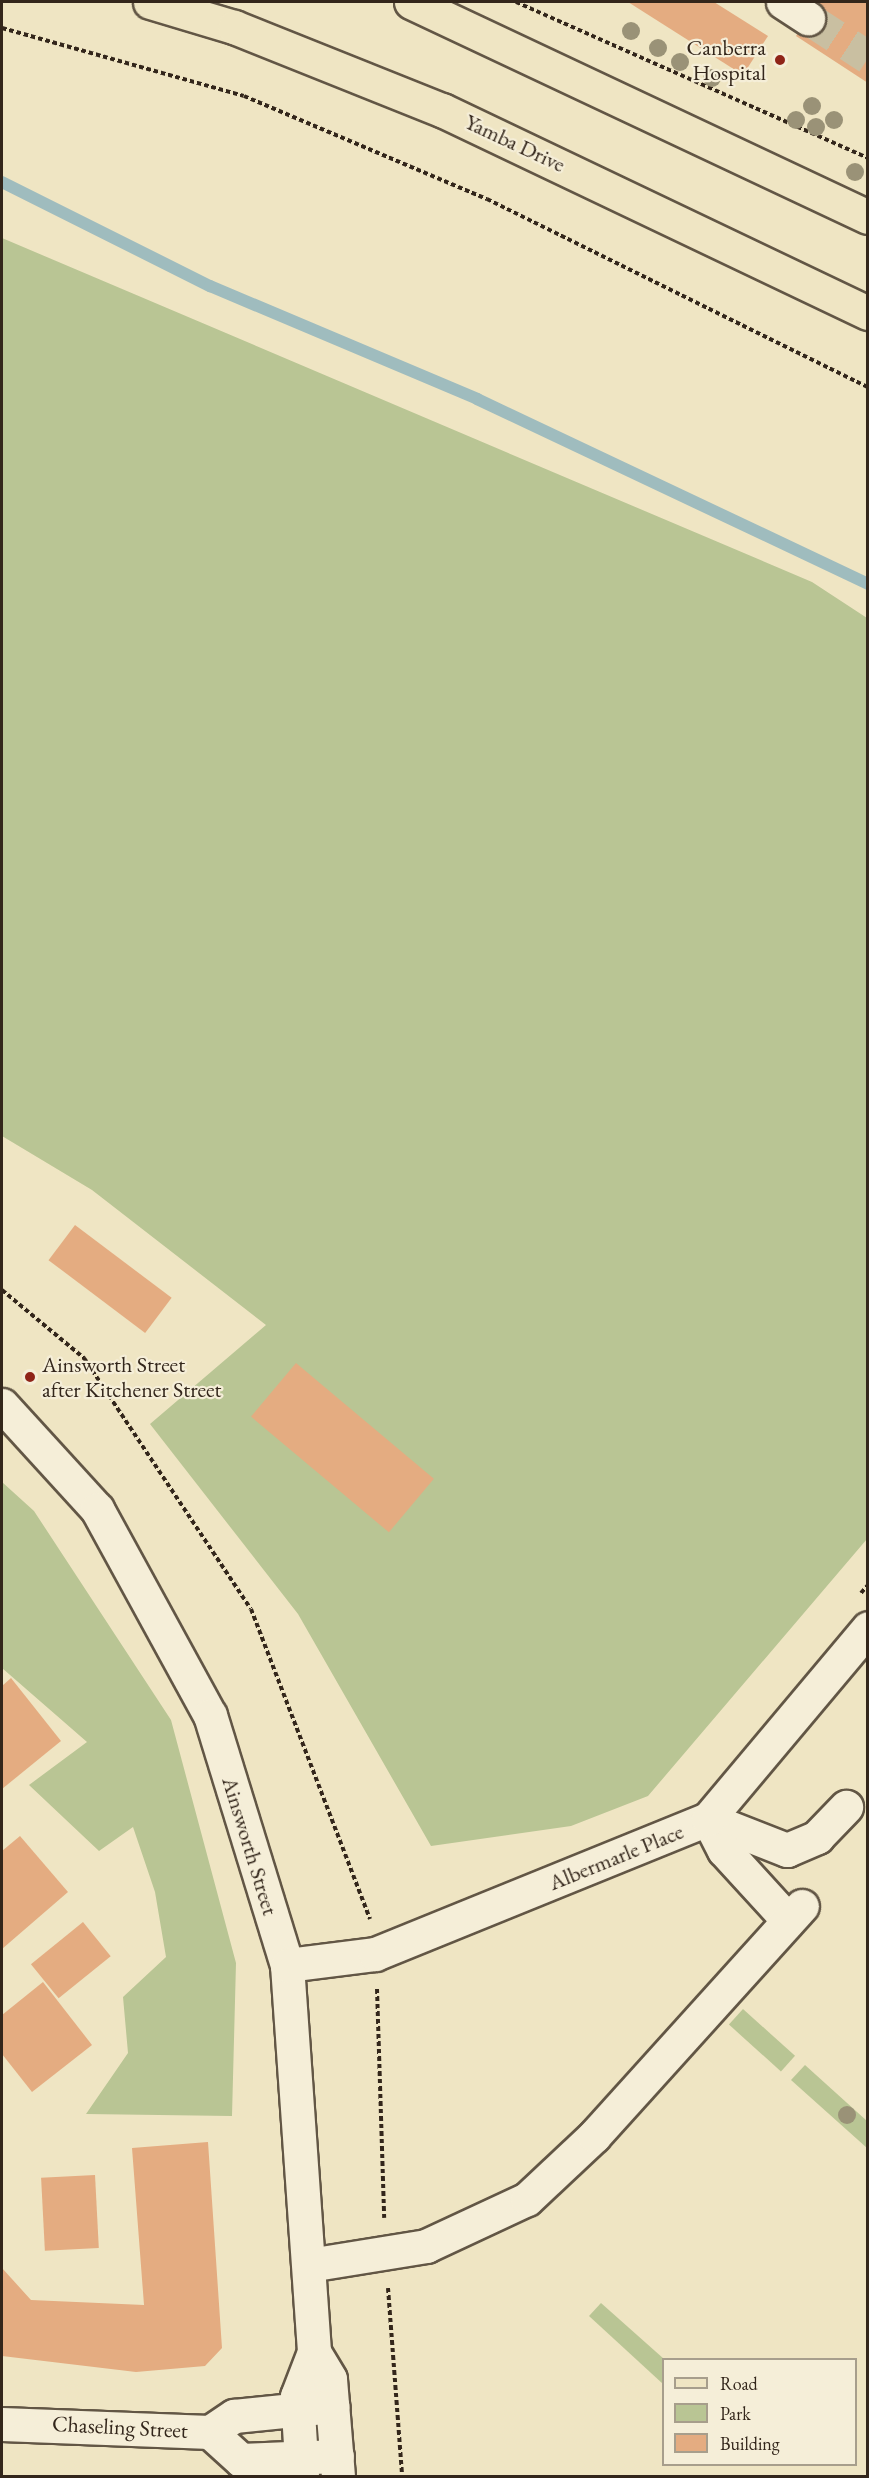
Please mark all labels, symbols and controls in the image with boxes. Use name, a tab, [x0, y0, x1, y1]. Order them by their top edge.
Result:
place label: Canberra Hospital	[687, 34, 766, 86]
marker: Canberra Hospital	[771, 51, 789, 69]
street label: Yamba Drive	[461, 108, 569, 178]
place label: Ainsworth Street after Kitchener Street	[42, 1351, 221, 1402]
marker: Ainsworth Street after Kitchener Street	[23, 1370, 37, 1384]
street label: Ainsworth Street	[216, 1774, 284, 1918]
street label: Albermarle Place	[545, 1818, 687, 1896]
legend	[662, 2358, 857, 2466]
text: Road	[720, 2372, 758, 2395]
text: Park	[720, 2402, 751, 2425]
street label: Chaseling Street	[51, 2410, 189, 2444]
text: Building	[720, 2432, 780, 2455]

